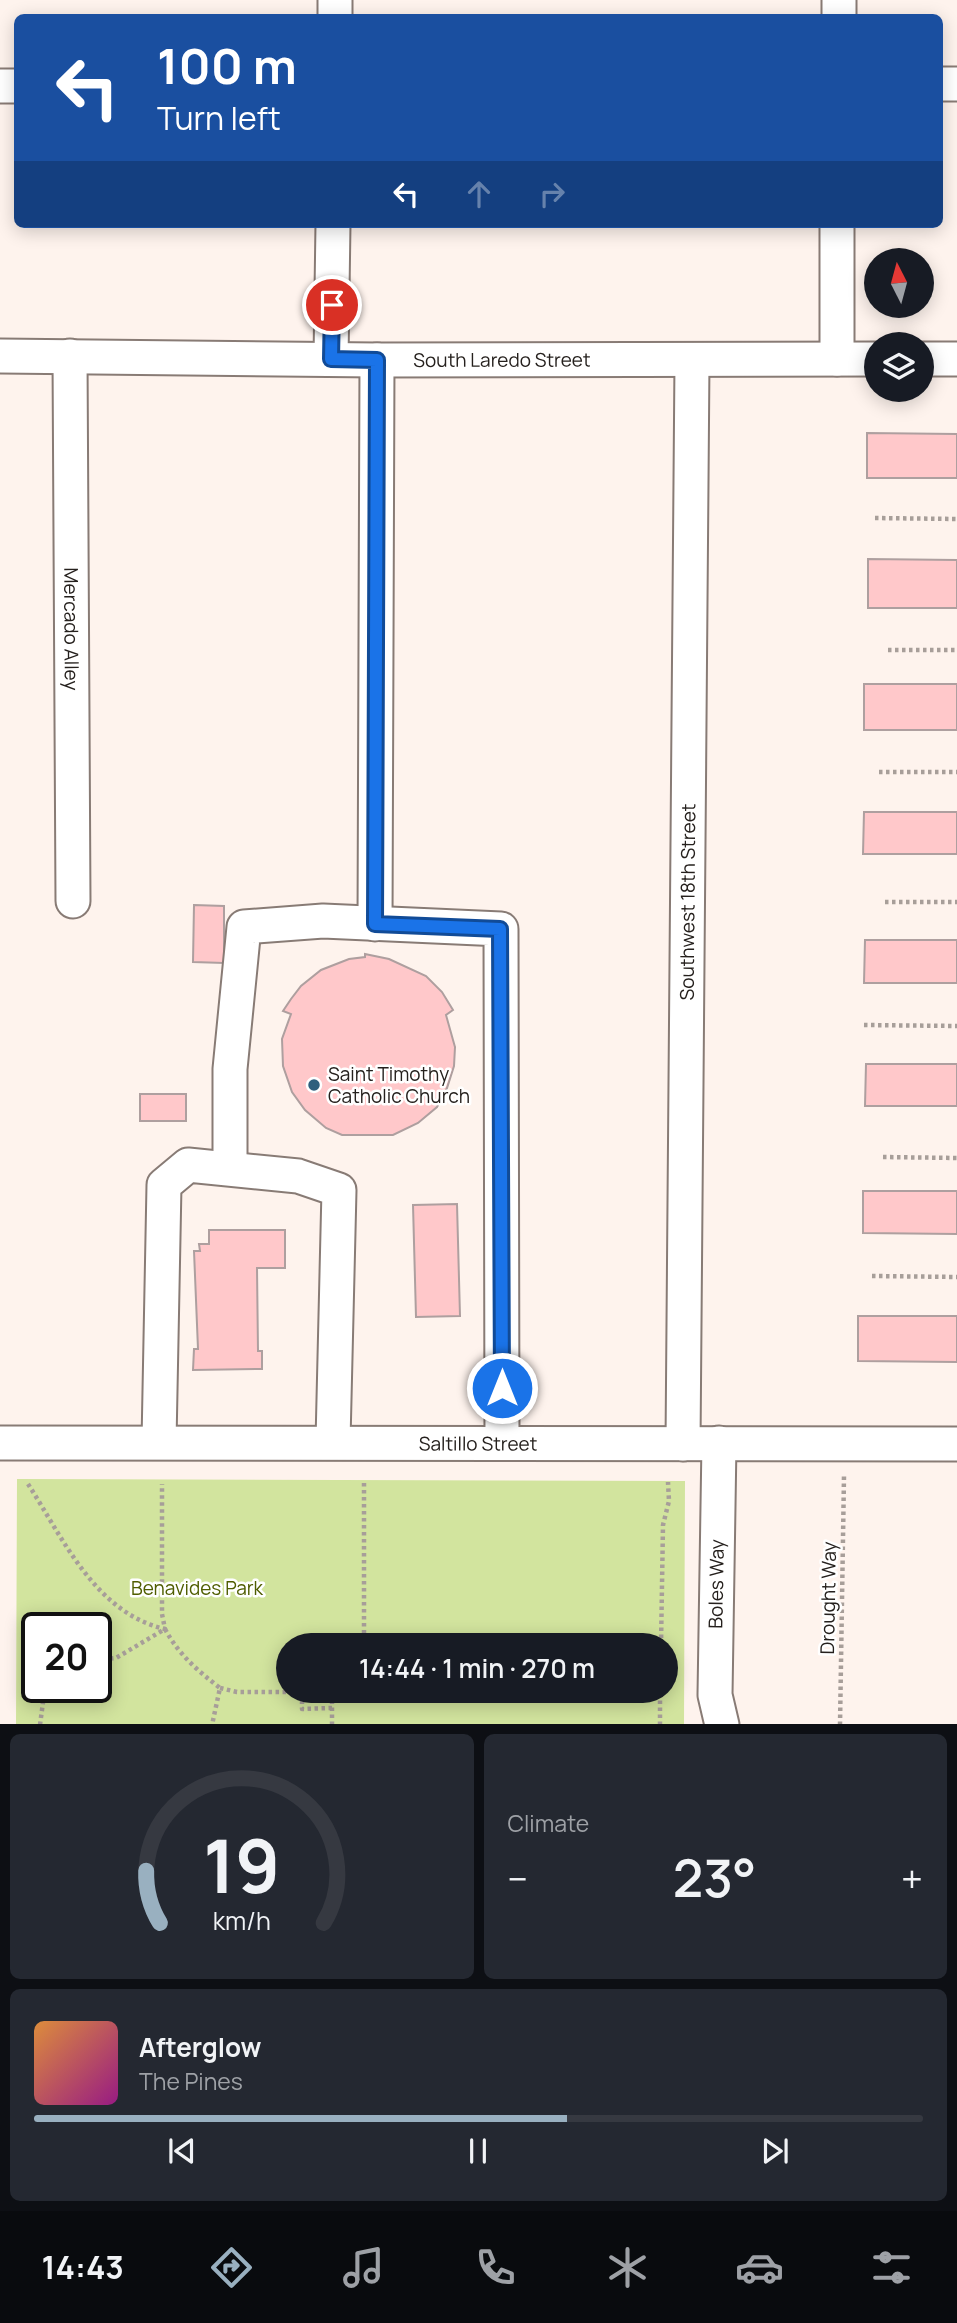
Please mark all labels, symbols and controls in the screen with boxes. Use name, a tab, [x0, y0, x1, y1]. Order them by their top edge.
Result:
text: 100 m	[157, 32, 297, 99]
icon: left	[42, 42, 133, 133]
text: Turn left	[157, 96, 281, 140]
icon: left	[387, 175, 425, 213]
icon: ahead	[460, 175, 498, 213]
icon: right	[533, 175, 571, 213]
north arrow	[864, 248, 934, 318]
map controls	[864, 248, 934, 402]
pin	[302, 275, 362, 335]
icon: arrive	[313, 286, 351, 324]
button: layers	[864, 332, 934, 402]
street label: South Laredo Street	[413, 347, 591, 373]
street label: Mercado Alley	[58, 567, 85, 691]
street label: Southwest 18th Street	[674, 803, 701, 1001]
place label: Saint Timothy Catholic Church	[328, 1061, 470, 1109]
marker: Saint Timothy Catholic Church	[306, 1077, 322, 1093]
position arrow	[465, 1351, 539, 1425]
street label: Saltillo Street	[419, 1430, 537, 1457]
street label: Boles Way	[702, 1539, 730, 1629]
street label: Drought Way	[814, 1541, 842, 1655]
park label: Benavides Park	[131, 1575, 264, 1601]
speed limit sign: 20	[21, 1612, 112, 1703]
text: 14:44 · 1 min · 270 m	[359, 1650, 595, 1686]
text: Climate	[508, 1807, 589, 1839]
text: 19	[203, 1815, 280, 1915]
text: 23°	[673, 1842, 756, 1913]
text: −	[508, 1852, 528, 1904]
text: +	[901, 1852, 923, 1904]
text: km/h	[213, 1902, 271, 1937]
text: Afterglow	[139, 2029, 261, 2065]
text: The Pines	[139, 2065, 243, 2097]
icon: previous	[163, 2132, 201, 2170]
icon: pause	[459, 2132, 497, 2170]
icon: next	[756, 2132, 794, 2170]
icon: directions	[207, 2243, 256, 2292]
icon: music	[339, 2243, 388, 2292]
icon: phone	[471, 2243, 520, 2292]
icon: climate	[603, 2243, 652, 2292]
icon: car	[735, 2243, 784, 2292]
icon: filters	[867, 2243, 916, 2292]
text: 14:43	[41, 2245, 124, 2289]

